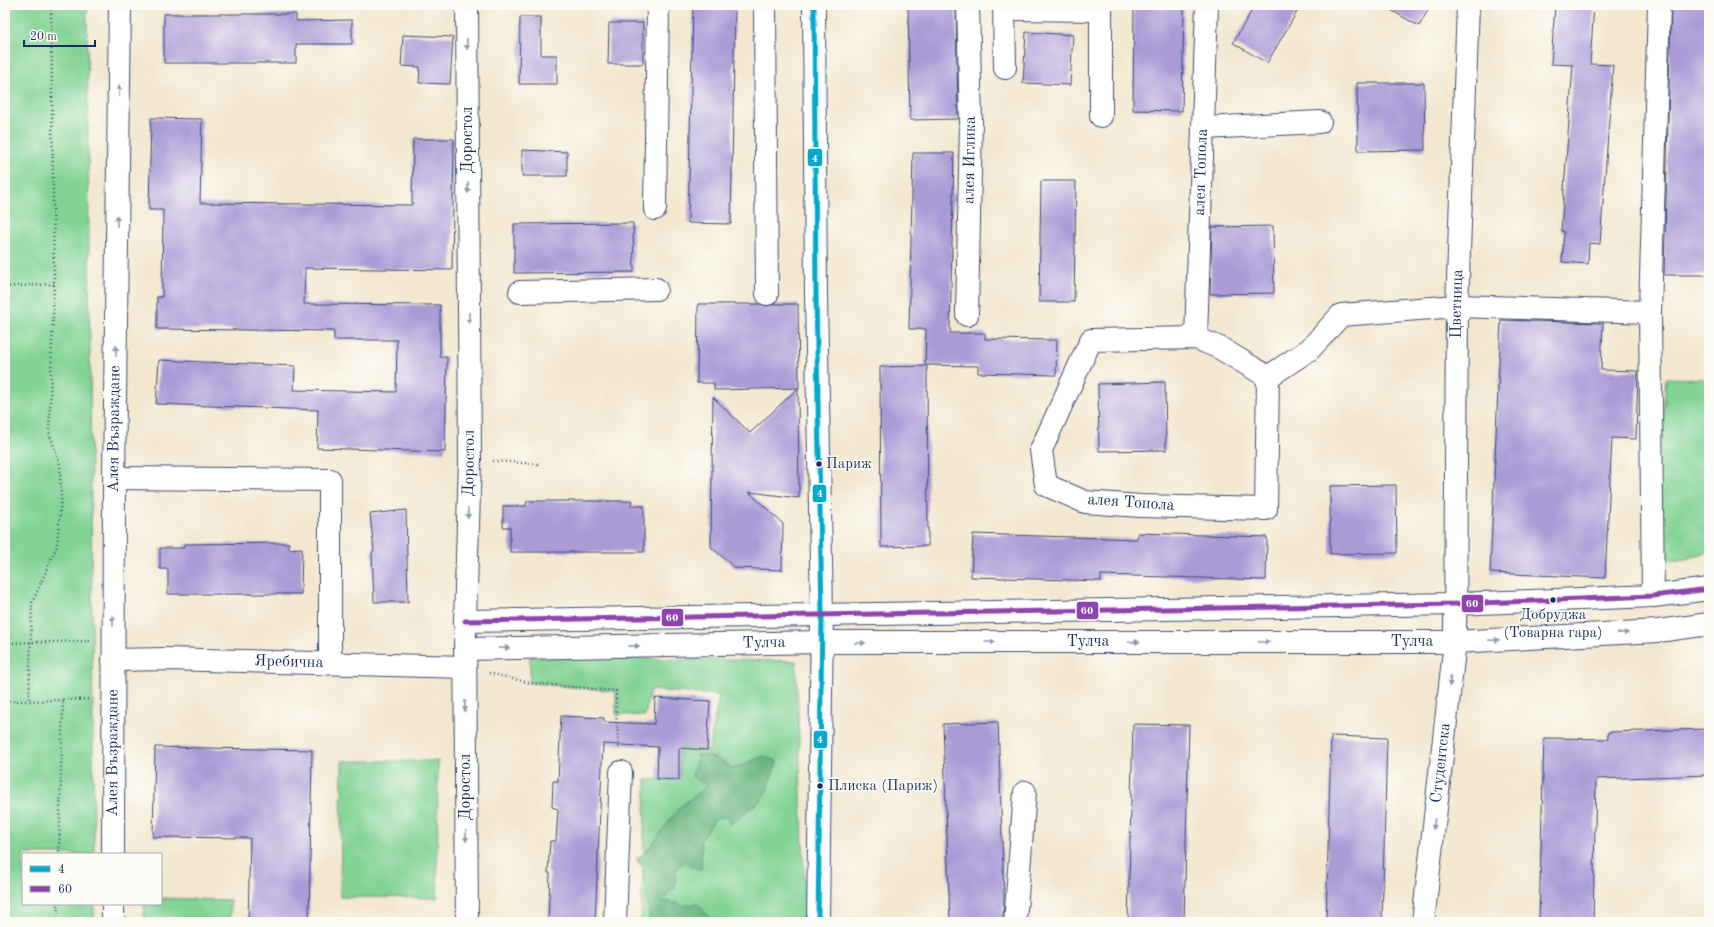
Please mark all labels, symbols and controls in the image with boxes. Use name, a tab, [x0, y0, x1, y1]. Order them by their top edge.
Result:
scale bar	[24, 22, 95, 48]
text: 20 m	[30, 31, 57, 43]
one-way arrow	[464, 38, 471, 50]
one-way arrow	[116, 84, 122, 97]
street label: Доростол	[460, 107, 476, 173]
street label: алея Иглика	[961, 116, 979, 204]
street label: алея Топола	[1192, 128, 1211, 216]
line badge: 4	[807, 148, 823, 167]
text: 4	[812, 154, 818, 165]
one-way arrow	[465, 182, 471, 195]
one-way arrow	[114, 214, 120, 227]
street label: Цветница	[1449, 269, 1466, 339]
one-way arrow	[466, 312, 472, 325]
one-way arrow	[113, 344, 119, 357]
street label: Алея Възраждане	[106, 365, 123, 493]
street label: Доростол	[461, 430, 478, 497]
place label: Париж	[826, 457, 872, 472]
marker: Париж	[814, 459, 824, 469]
line badge: 4	[812, 484, 827, 503]
text: 4	[817, 489, 823, 500]
street label: алея Топола	[1087, 492, 1175, 514]
one-way arrow	[465, 507, 471, 520]
line badge: 60	[1461, 594, 1484, 613]
marker: Добруджа (Товарна гара)	[1548, 595, 1558, 605]
text: 60	[1466, 599, 1478, 610]
line badge: 60	[1076, 601, 1099, 620]
text: 60	[1081, 606, 1093, 617]
line badge: 60	[661, 608, 684, 627]
place label: Добруджа (Товарна гара)	[1503, 608, 1603, 641]
text: 60	[666, 613, 678, 624]
one-way arrow	[110, 614, 116, 627]
one-way arrow	[1617, 630, 1629, 637]
street label: Тулча	[1066, 634, 1110, 650]
street label: Тулча	[1390, 634, 1434, 650]
street label: Тулча	[742, 635, 786, 652]
one-way arrow	[1488, 636, 1500, 643]
one-way arrow	[984, 639, 997, 645]
one-way arrow	[1128, 639, 1141, 645]
one-way arrow	[1258, 639, 1271, 645]
one-way arrow	[854, 640, 867, 646]
one-way arrow	[628, 643, 641, 649]
one-way arrow	[498, 645, 510, 652]
street label: Яребична	[254, 653, 324, 671]
one-way arrow	[1447, 675, 1454, 687]
street label: Алея Възраждане	[105, 689, 121, 817]
one-way arrow	[462, 700, 468, 713]
street label: Студентска	[1429, 722, 1454, 804]
line badge: 4	[813, 730, 828, 749]
text: 4	[817, 735, 823, 746]
street label: Доростол	[458, 754, 474, 820]
place label: Плиска (Париж)	[828, 779, 938, 794]
marker: Плиска (Париж)	[815, 781, 825, 791]
one-way arrow	[1431, 818, 1437, 830]
one-way arrow	[463, 830, 470, 842]
legend	[22, 853, 162, 905]
text: 4	[58, 864, 65, 876]
text: 60	[58, 884, 72, 896]

